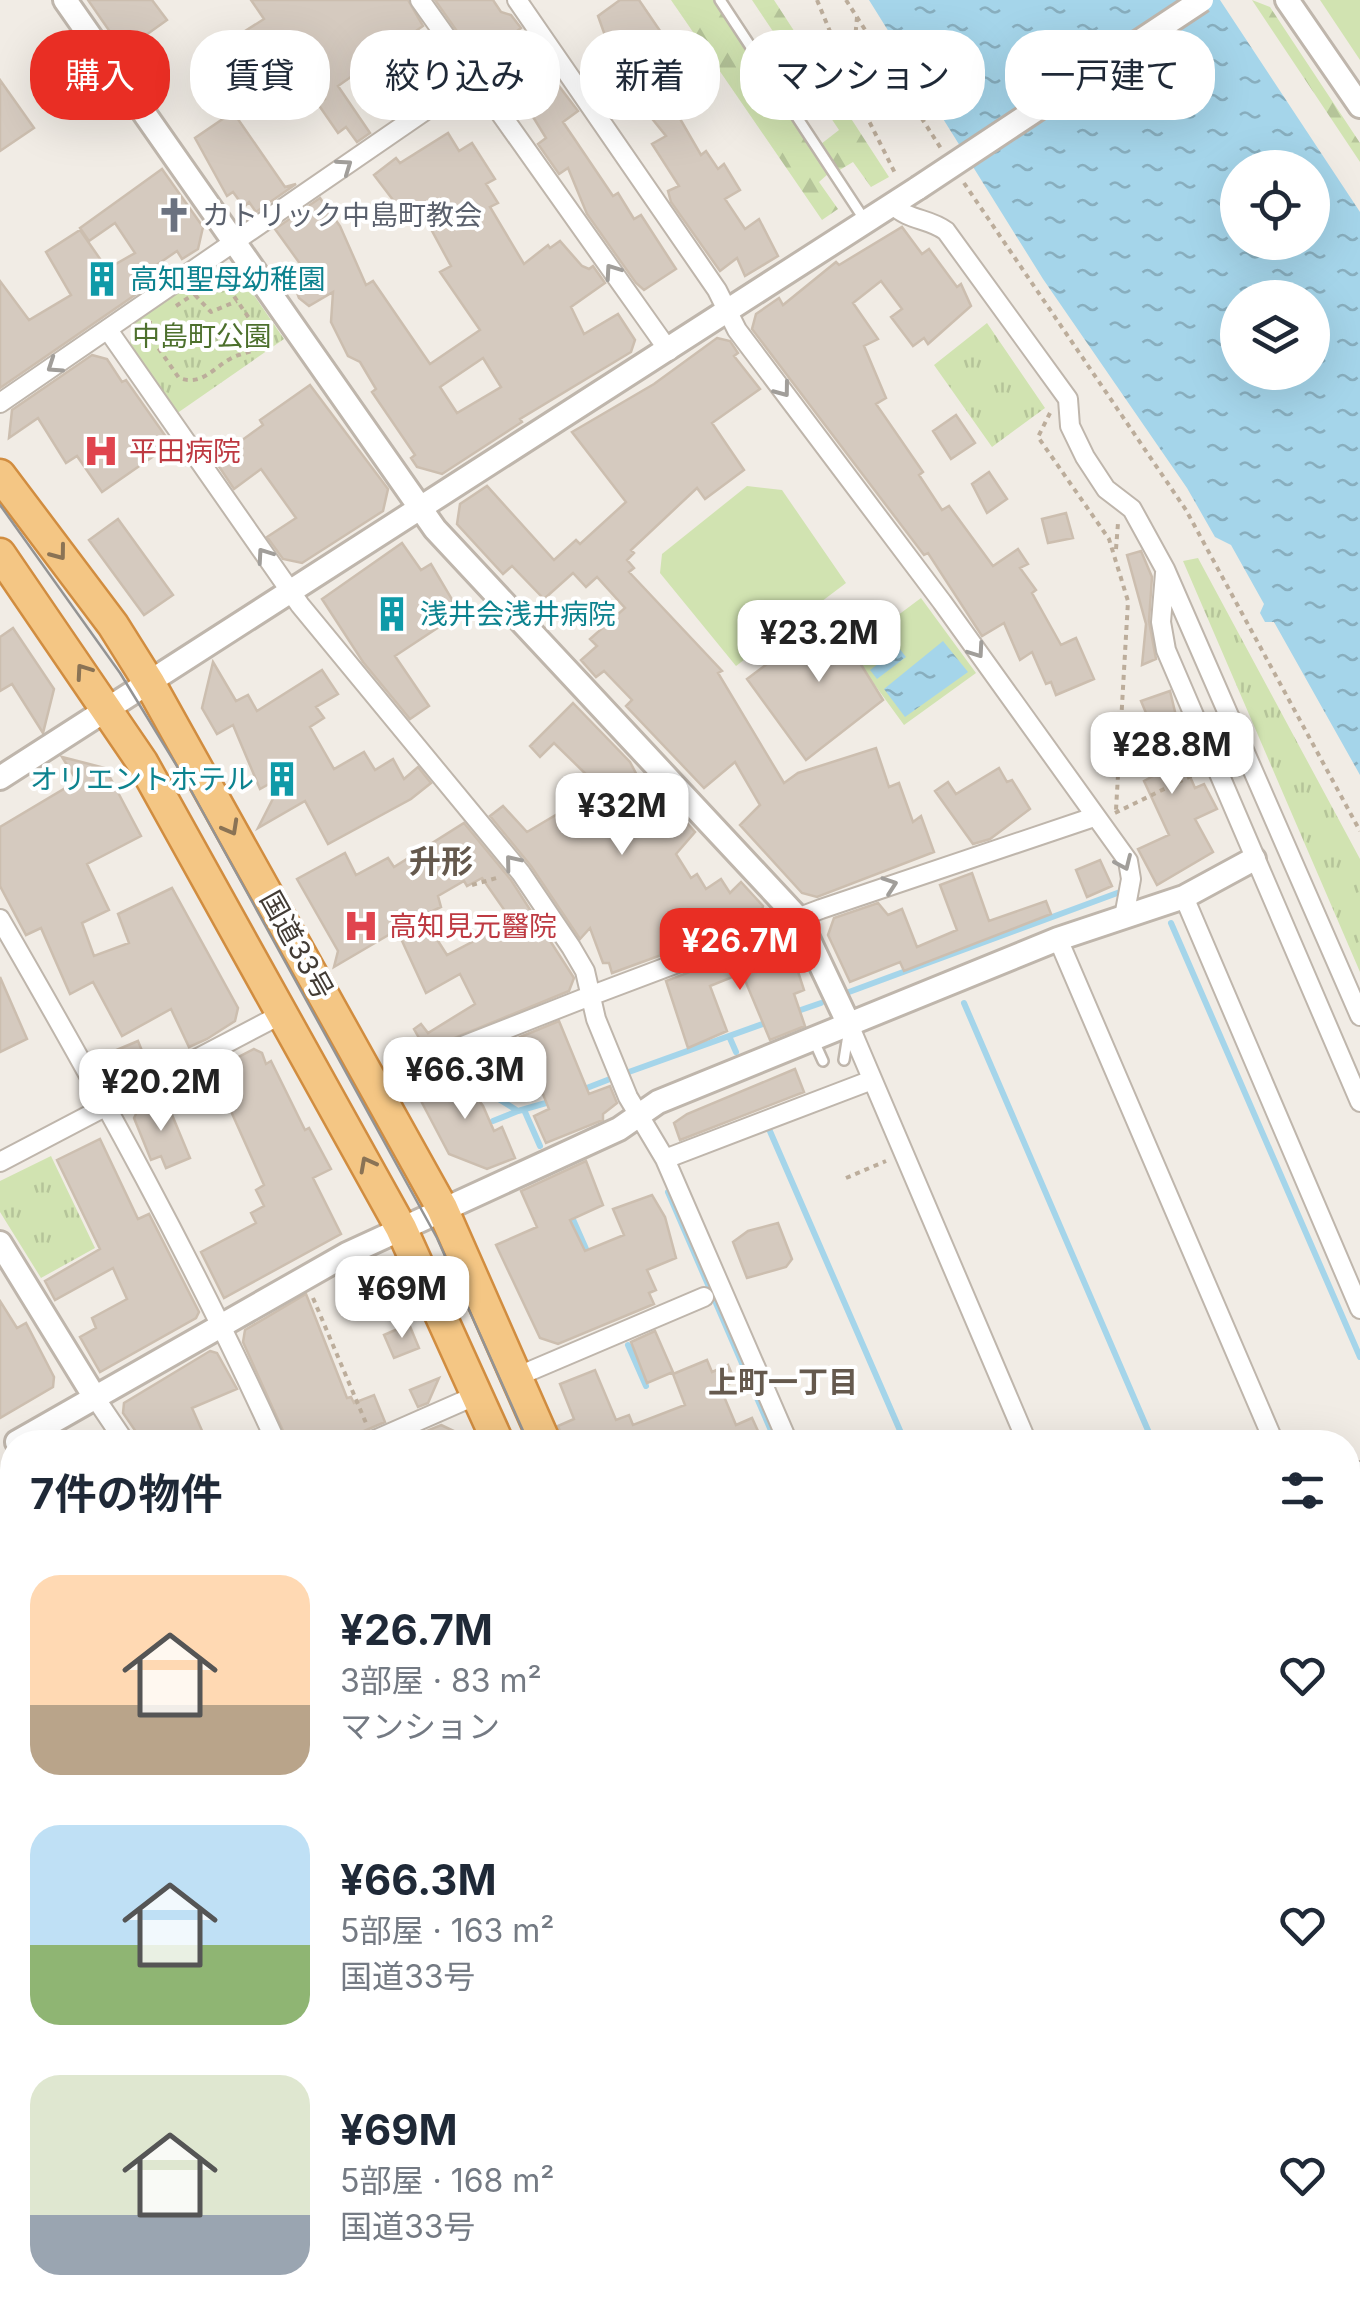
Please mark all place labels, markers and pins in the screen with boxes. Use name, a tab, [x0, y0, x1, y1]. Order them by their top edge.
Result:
church icon: カトリック中島町教会	[155, 196, 193, 234]
place label: カトリック中島町教会	[202, 198, 482, 232]
building icon: 高知聖母幼稚園	[83, 260, 121, 298]
place label: 高知聖母幼稚園	[130, 262, 326, 296]
hospital icon: 平田病院	[82, 432, 120, 470]
place label: 平田病院	[129, 434, 241, 468]
building icon: 浅井会浅井病院	[373, 595, 411, 633]
place label: 浅井会浅井病院	[420, 597, 616, 631]
pin: ¥23.2M	[738, 600, 900, 685]
pin: ¥28.8M	[1091, 712, 1253, 797]
building icon: オリエントホテル	[263, 760, 301, 798]
place label: オリエントホテル	[30, 762, 254, 796]
pin: ¥32M	[563, 773, 681, 858]
hospital icon: 高知見元醫院	[342, 907, 380, 945]
pin: ¥26.7M	[659, 908, 821, 993]
place label: 高知見元醫院	[389, 909, 557, 943]
pin: ¥66.3M	[384, 1037, 546, 1122]
pin: ¥20.2M	[80, 1049, 242, 1134]
pin: ¥69M	[343, 1256, 461, 1341]

